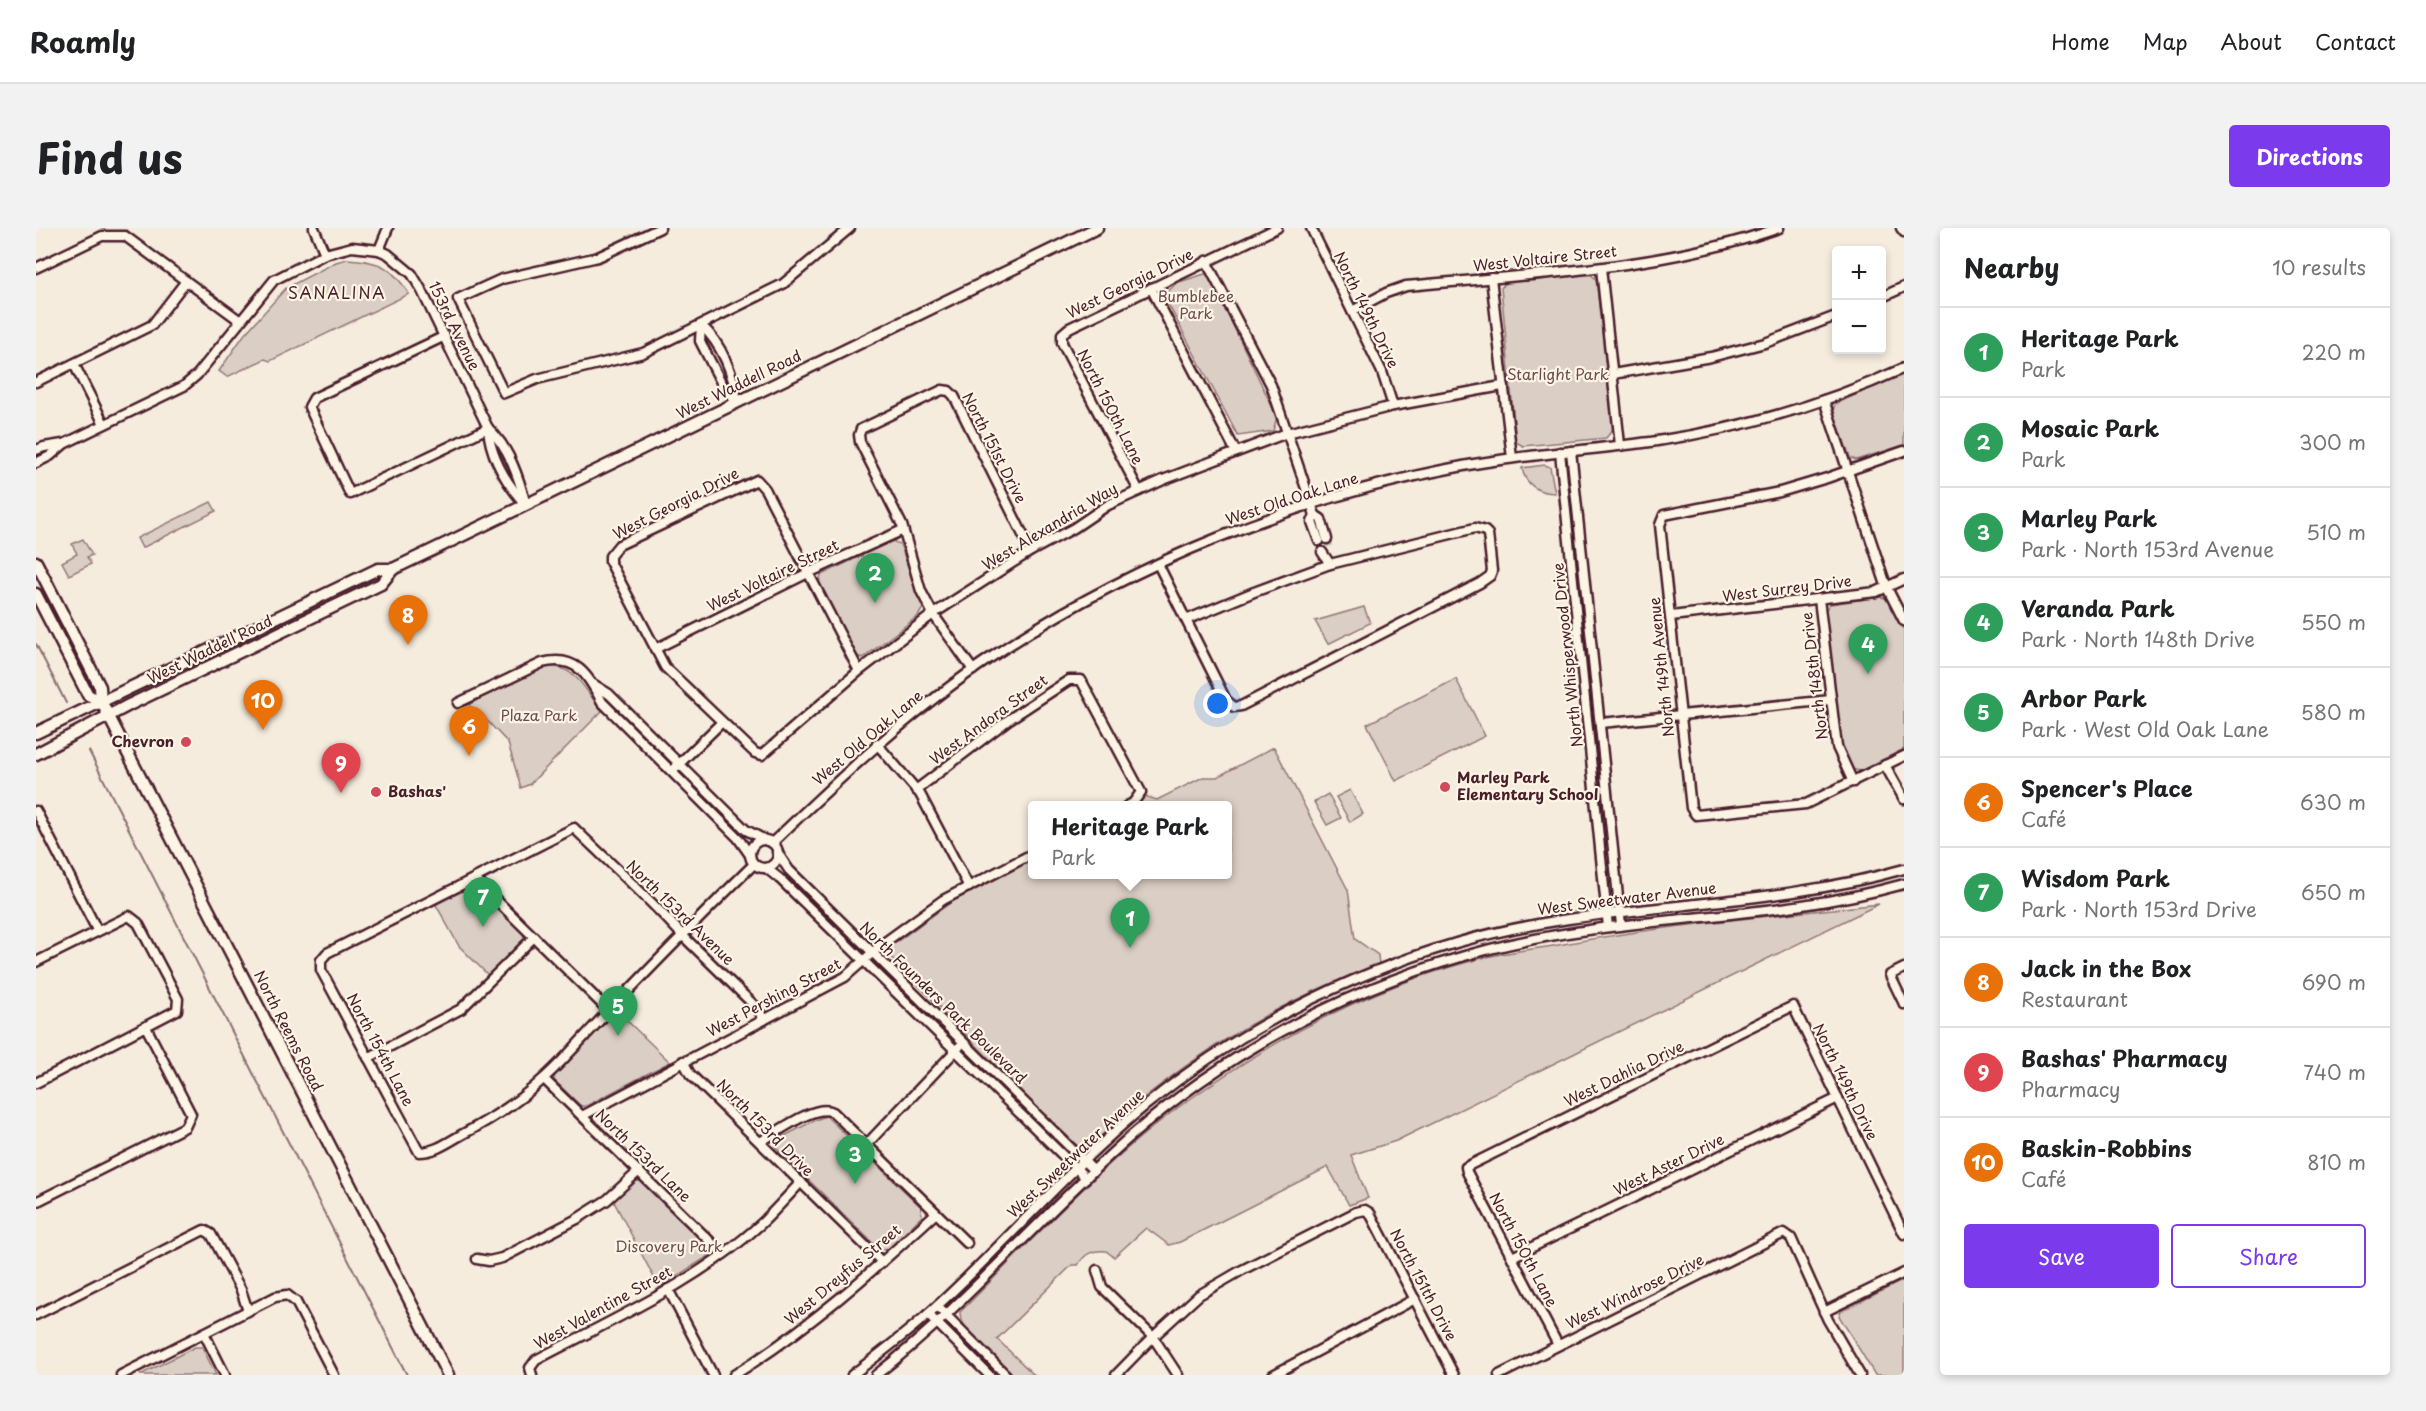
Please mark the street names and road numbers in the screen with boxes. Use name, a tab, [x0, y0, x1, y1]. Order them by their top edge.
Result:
street label: West Voltaire Street	[1472, 239, 1618, 276]
street label: West Georgia Drive	[1062, 242, 1197, 323]
street label: North 149th Drive	[1329, 247, 1406, 372]
street label: 153rd Avenue	[424, 277, 487, 374]
street label: West Waddell Road	[672, 343, 805, 424]
street label: North 150th Lane	[1072, 344, 1150, 468]
street label: North 151st Drive	[957, 388, 1033, 507]
street label: West Georgia Drive	[608, 461, 742, 544]
street label: West Old Oak Lane	[1222, 465, 1361, 530]
street label: West Alexandria Way	[977, 476, 1121, 575]
street label: West Voltaire Street	[702, 533, 842, 617]
street label: North Whisperwood Drive	[1545, 562, 1588, 748]
street label: West Surrey Drive	[1721, 568, 1853, 607]
street label: North 149th Avenue	[1642, 596, 1679, 738]
street label: West Waddell Road	[143, 608, 276, 689]
street label: North 148th Drive	[1794, 611, 1833, 741]
street label: West Andora Street	[924, 668, 1052, 770]
street label: West Old Oak Lane	[807, 684, 927, 790]
street label: North 153rd Avenue	[622, 854, 740, 970]
street label: West Sweetwater Avenue	[1536, 875, 1718, 920]
street label: North Founders Park Boulevard	[855, 916, 1033, 1088]
street label: West Pershing Street	[702, 951, 845, 1042]
street label: North Reems Road	[249, 966, 330, 1095]
street label: North 154th Lane	[342, 989, 421, 1110]
street label: North 149th Drive	[1808, 1019, 1885, 1144]
street label: West Dahlia Drive	[1559, 1034, 1687, 1112]
street label: North 153rd Drive	[712, 1073, 820, 1181]
street label: West Sweetwater Avenue	[1001, 1083, 1149, 1223]
street label: North 153rd Lane	[591, 1103, 697, 1207]
street label: West Aster Drive	[1609, 1127, 1728, 1200]
street label: North 150th Lane	[1484, 1188, 1564, 1311]
street label: West Dreyfus Street	[779, 1218, 905, 1330]
street label: North 151th Drive	[1385, 1224, 1464, 1344]
street label: West Windrose Drive	[1561, 1247, 1707, 1334]
street label: West Valentine Street	[529, 1259, 676, 1354]

